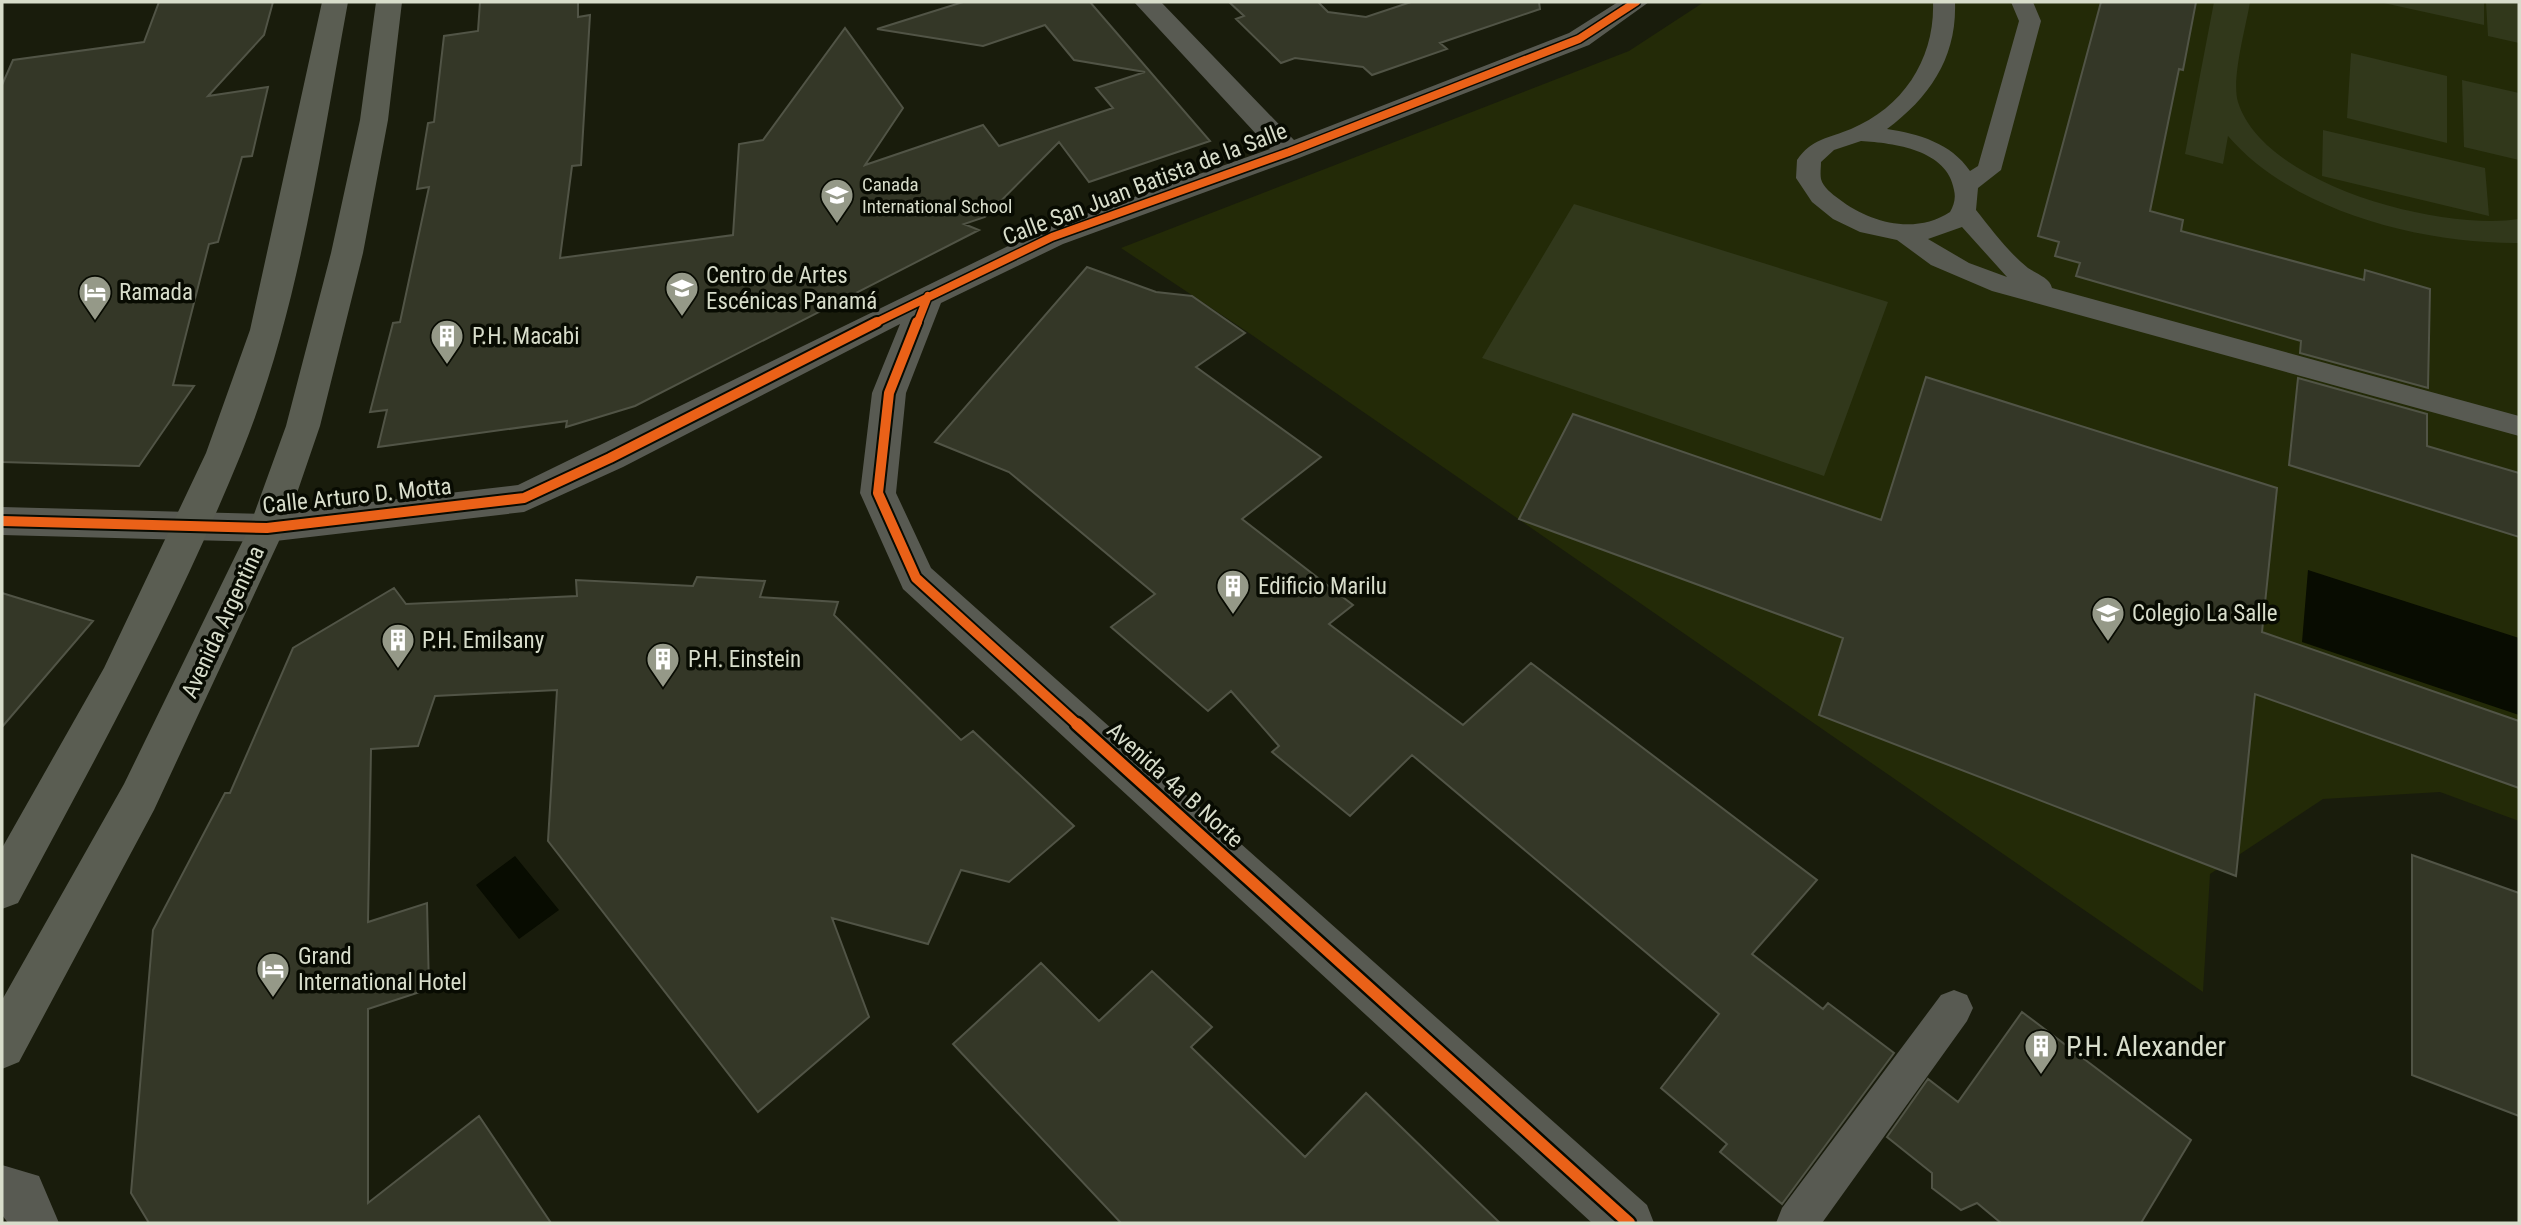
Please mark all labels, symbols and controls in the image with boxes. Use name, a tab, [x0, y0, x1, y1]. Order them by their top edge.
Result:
street label: Calle San Juan Batista de la Salle	[999, 117, 1291, 251]
place label: Canada International School	[862, 173, 1012, 218]
school or university icon: Canada International School	[818, 176, 856, 225]
place label: Centro de Artes Escénicas Panamá	[706, 262, 877, 315]
school or university icon: Centro de Artes Escénicas Panamá	[663, 269, 701, 318]
hotel icon: Ramada	[76, 273, 114, 322]
place label: Ramada	[119, 279, 193, 306]
building icon: P.H. Macabi	[428, 317, 466, 366]
place label: P.H. Macabi	[472, 323, 579, 350]
street label: Calle Arturo D. Motta	[261, 473, 453, 519]
street label: Avenida Argentina	[176, 542, 270, 702]
building icon: Edificio Marilu	[1214, 567, 1252, 616]
place label: Edificio Marilu	[1258, 573, 1387, 600]
school or university icon: Colegio La Salle	[2089, 594, 2127, 643]
place label: Colegio La Salle	[2132, 600, 2278, 627]
building icon: P.H. Emilsany	[379, 621, 417, 670]
place label: P.H. Emilsany	[422, 627, 545, 654]
building icon: P.H. Einstein	[644, 640, 682, 689]
place label: P.H. Einstein	[688, 646, 801, 673]
street label: Avenida 4a B Norte	[1101, 717, 1249, 853]
place label: Grand International Hotel	[298, 943, 467, 996]
hotel icon: Grand International Hotel	[254, 950, 292, 999]
building icon: P.H. Alexander	[2022, 1027, 2060, 1076]
place label: P.H. Alexander	[2066, 1030, 2226, 1063]

